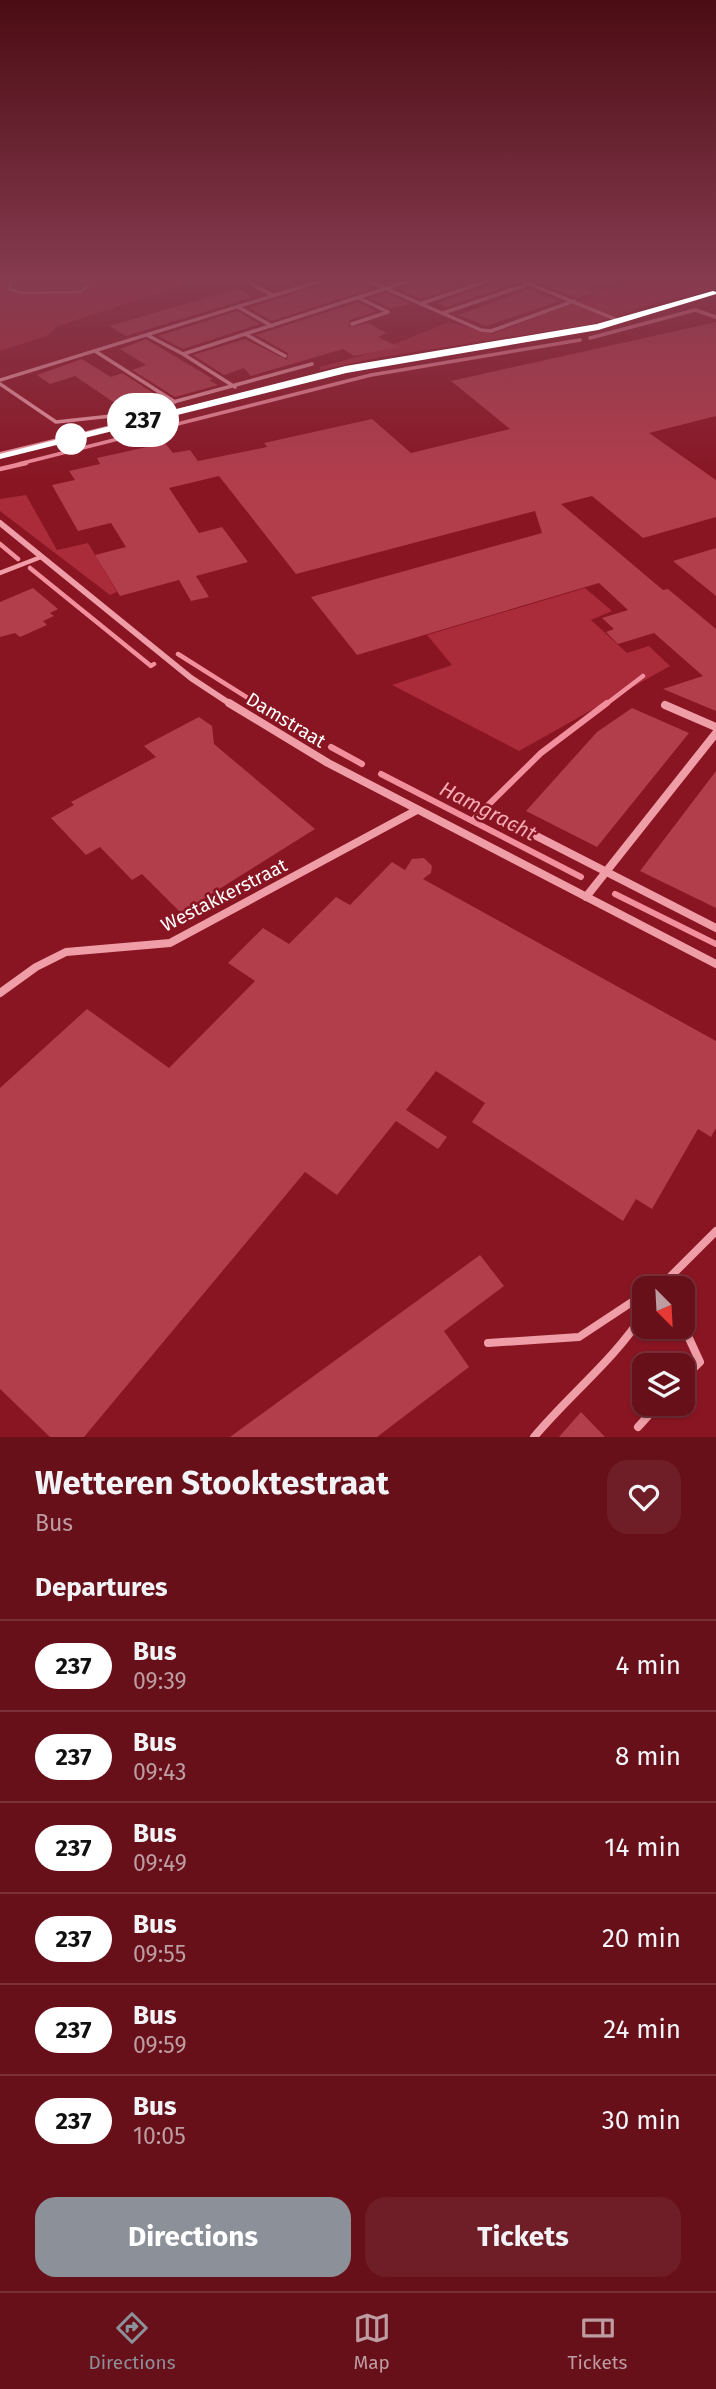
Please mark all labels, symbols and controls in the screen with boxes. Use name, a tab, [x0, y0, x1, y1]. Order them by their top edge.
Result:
line badge: 237	[103, 397, 183, 443]
text: 237	[125, 406, 161, 434]
unlabelled marker	[56, 424, 86, 454]
street label: Damstraat	[242, 687, 330, 753]
water label: Hamgracht	[435, 776, 541, 847]
street label: Westakkerstraat	[157, 853, 291, 937]
north arrow	[632, 1276, 695, 1339]
map controls	[632, 1276, 695, 1416]
button: layers	[632, 1353, 695, 1416]
button: heart	[607, 1460, 681, 1534]
text: Wetteren Stooktestraat	[35, 1463, 389, 1503]
text: Bus	[35, 1509, 73, 1537]
text: Departures	[35, 1572, 168, 1603]
text: Bus	[133, 1636, 176, 1667]
text: 4 min	[615, 1650, 681, 1681]
text: 237	[56, 1652, 91, 1680]
text: 09:39	[133, 1667, 187, 1695]
text: Bus	[133, 1727, 176, 1758]
text: 8 min	[615, 1741, 681, 1772]
text: 237	[56, 1743, 91, 1771]
text: 09:43	[133, 1758, 186, 1786]
text: Bus	[133, 1818, 176, 1849]
text: 14 min	[604, 1832, 681, 1863]
text: 237	[56, 1834, 91, 1862]
text: 09:49	[133, 1849, 187, 1877]
text: Bus	[133, 1909, 176, 1940]
text: 20 min	[602, 1923, 681, 1954]
text: 237	[56, 1925, 91, 1953]
text: 09:55	[133, 1940, 186, 1968]
text: Bus	[133, 2000, 176, 2031]
text: 24 min	[603, 2014, 681, 2045]
text: 237	[56, 2016, 91, 2044]
text: 09:59	[133, 2031, 187, 2059]
text: Bus	[133, 2091, 176, 2122]
text: 30 min	[602, 2105, 681, 2136]
text: 237	[56, 2107, 91, 2135]
text: 10:05	[133, 2122, 186, 2150]
button: Directions	[35, 2197, 351, 2277]
button: Tickets	[365, 2197, 681, 2277]
tab: Directions	[88, 2309, 176, 2374]
tab: Map	[353, 2309, 391, 2374]
tab: Tickets	[568, 2309, 628, 2374]

